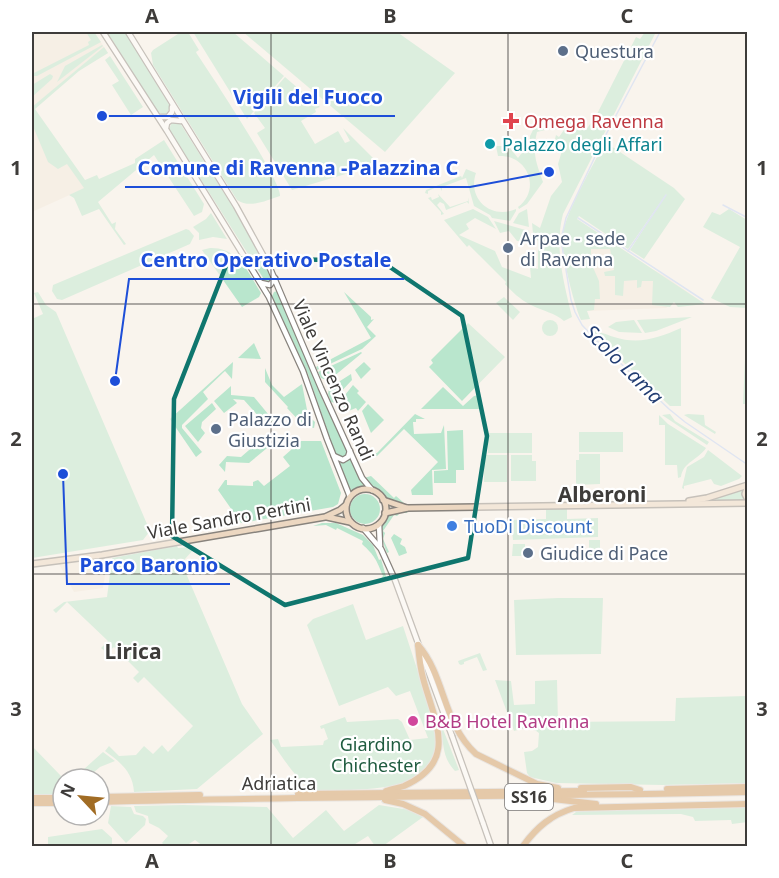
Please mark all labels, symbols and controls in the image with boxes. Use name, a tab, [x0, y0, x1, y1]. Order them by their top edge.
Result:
text: A	[145, 2, 159, 29]
text: B	[383, 2, 397, 29]
text: C	[621, 2, 634, 29]
place label: Questura	[575, 39, 654, 63]
marker: Questura	[556, 44, 570, 58]
callout: Vigili del Fuoco	[221, 78, 395, 116]
text: Vigili del Fuoco	[233, 83, 383, 110]
place label: Omega Ravenna	[524, 109, 664, 133]
marker: Omega Ravenna	[502, 112, 520, 130]
place label: Palazzo degli Affari	[502, 132, 663, 156]
marker: Palazzo degli Affari	[483, 137, 497, 151]
callout: Comune di Ravenna -Palazzina C	[125, 149, 470, 187]
text: 1	[10, 154, 22, 181]
text: Comune di Ravenna -Palazzina C	[138, 154, 459, 181]
text: 1	[756, 154, 768, 181]
place label: Arpae - sede di Ravenna	[520, 226, 625, 271]
callout: Centro Operativo Postale	[129, 241, 404, 279]
marker: Arpae - sede di Ravenna	[501, 241, 515, 255]
text: Centro Operativo Postale	[141, 246, 392, 273]
street label: Viale Vincenzo Randi	[288, 296, 380, 464]
water label: Scolo Lama	[578, 318, 670, 410]
place label: Palazzo di Giustizia	[228, 407, 312, 452]
marker: Palazzo di Giustizia	[209, 422, 223, 436]
text: 2	[10, 425, 22, 452]
text: 2	[756, 425, 768, 452]
district label: Alberoni	[558, 480, 646, 508]
street label: Viale Sandro Pertini	[146, 492, 312, 544]
place label: TuoDi Discount	[464, 514, 593, 538]
marker: TuoDi Discount	[445, 519, 459, 533]
place label: Giudice di Pace	[540, 541, 668, 565]
callout: Parco Baronio	[67, 546, 230, 584]
marker: Giudice di Pace	[521, 546, 535, 560]
text: Parco Baronio	[80, 551, 218, 578]
district label: Lirica	[104, 637, 162, 665]
text: 3	[10, 695, 22, 722]
text: 3	[756, 695, 768, 722]
place label: B&B Hotel Ravenna	[425, 709, 589, 733]
marker: B&B Hotel Ravenna	[406, 714, 420, 728]
park label: Giardino Chichester	[331, 732, 421, 777]
north arrow	[51, 767, 111, 827]
street label: Adriatica	[242, 771, 316, 795]
text: N	[55, 780, 80, 801]
road number: SS16	[505, 784, 553, 810]
text: A	[145, 847, 159, 874]
text: B	[383, 847, 397, 874]
text: C	[621, 847, 634, 874]

